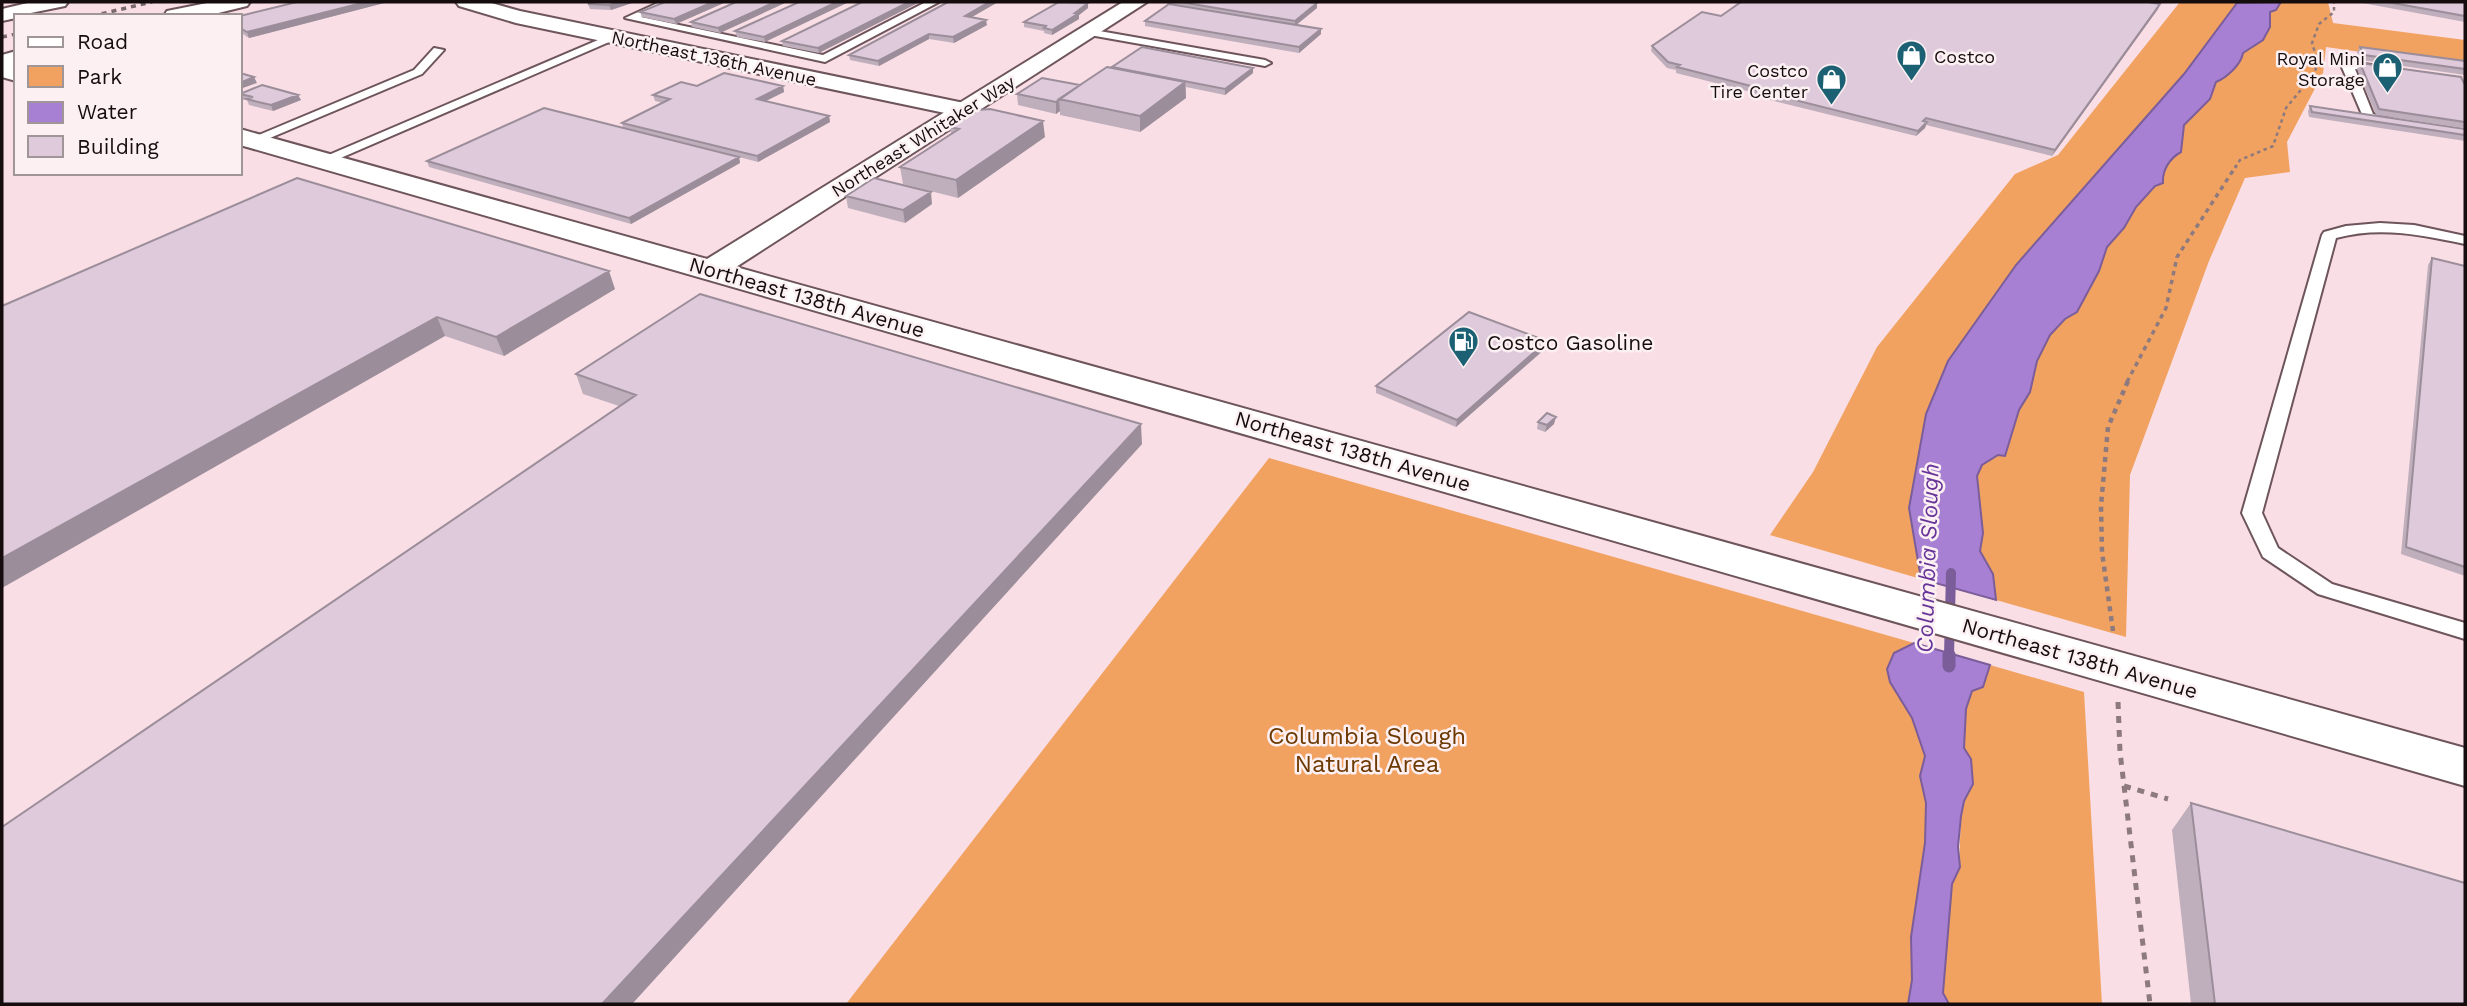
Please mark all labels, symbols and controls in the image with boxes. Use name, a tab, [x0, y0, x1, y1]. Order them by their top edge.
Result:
legend	[14, 14, 242, 175]
street label: Northeast 136th Avenue	[610, 26, 818, 90]
text: Road	[77, 29, 128, 54]
shop icon: Costco	[1894, 39, 1928, 83]
place label: Costco	[1934, 46, 1995, 67]
place label: Royal Mini Storage	[2276, 48, 2365, 90]
shop icon: Royal Mini Storage	[2371, 51, 2405, 95]
place label: Costco Tire Center	[1710, 60, 1808, 102]
shop icon: Costco Tire Center	[1814, 63, 1848, 107]
text: Park	[77, 64, 122, 89]
street label: Northeast Whitaker Way	[828, 71, 1019, 201]
text: Water	[77, 99, 138, 124]
text: Building	[77, 134, 159, 159]
street label: Northeast 138th Avenue	[686, 251, 928, 343]
fuel station icon: Costco Gasoline	[1447, 325, 1481, 369]
place label: Costco Gasoline	[1487, 330, 1653, 355]
street label: Northeast 138th Avenue	[1232, 405, 1474, 497]
water label: Columbia Slough	[1911, 463, 1945, 653]
street label: Northeast 138th Avenue	[1959, 612, 2201, 704]
park label: Columbia Slough Natural Area	[1268, 722, 1466, 778]

